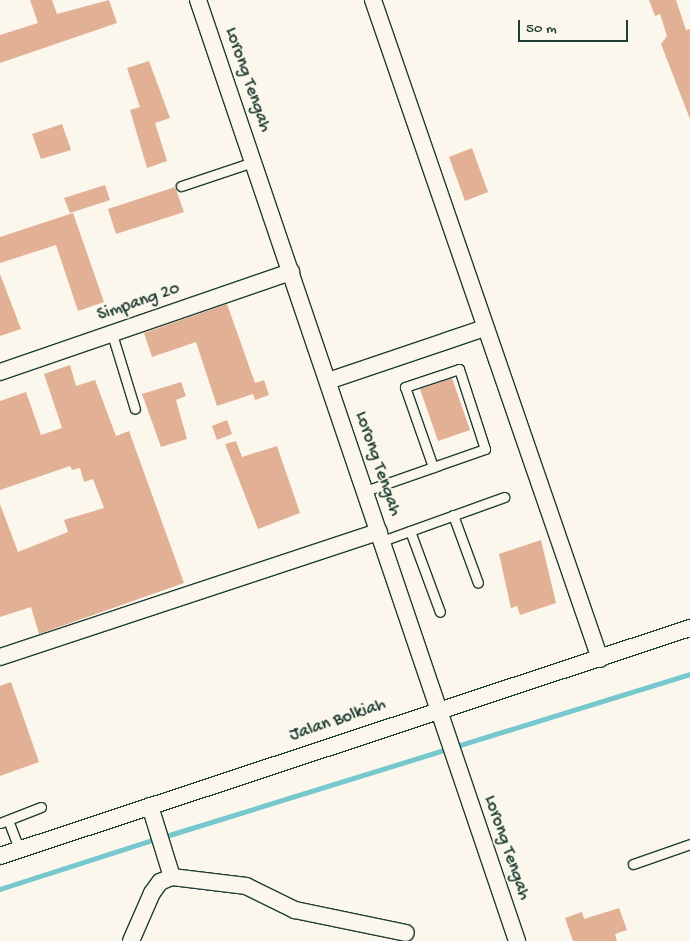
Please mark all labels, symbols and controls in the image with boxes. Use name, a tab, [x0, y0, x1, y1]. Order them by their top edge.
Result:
scale bar	[520, 10, 630, 42]
text: 50 m	[526, 20, 557, 38]
street label: Lorong Tengah	[219, 25, 275, 135]
street label: Simpang 20	[95, 279, 183, 327]
street label: Lorong Tengah	[349, 409, 405, 519]
street label: Jalan Bolkiah	[287, 694, 389, 748]
street label: Lorong Tengah	[478, 793, 534, 903]

